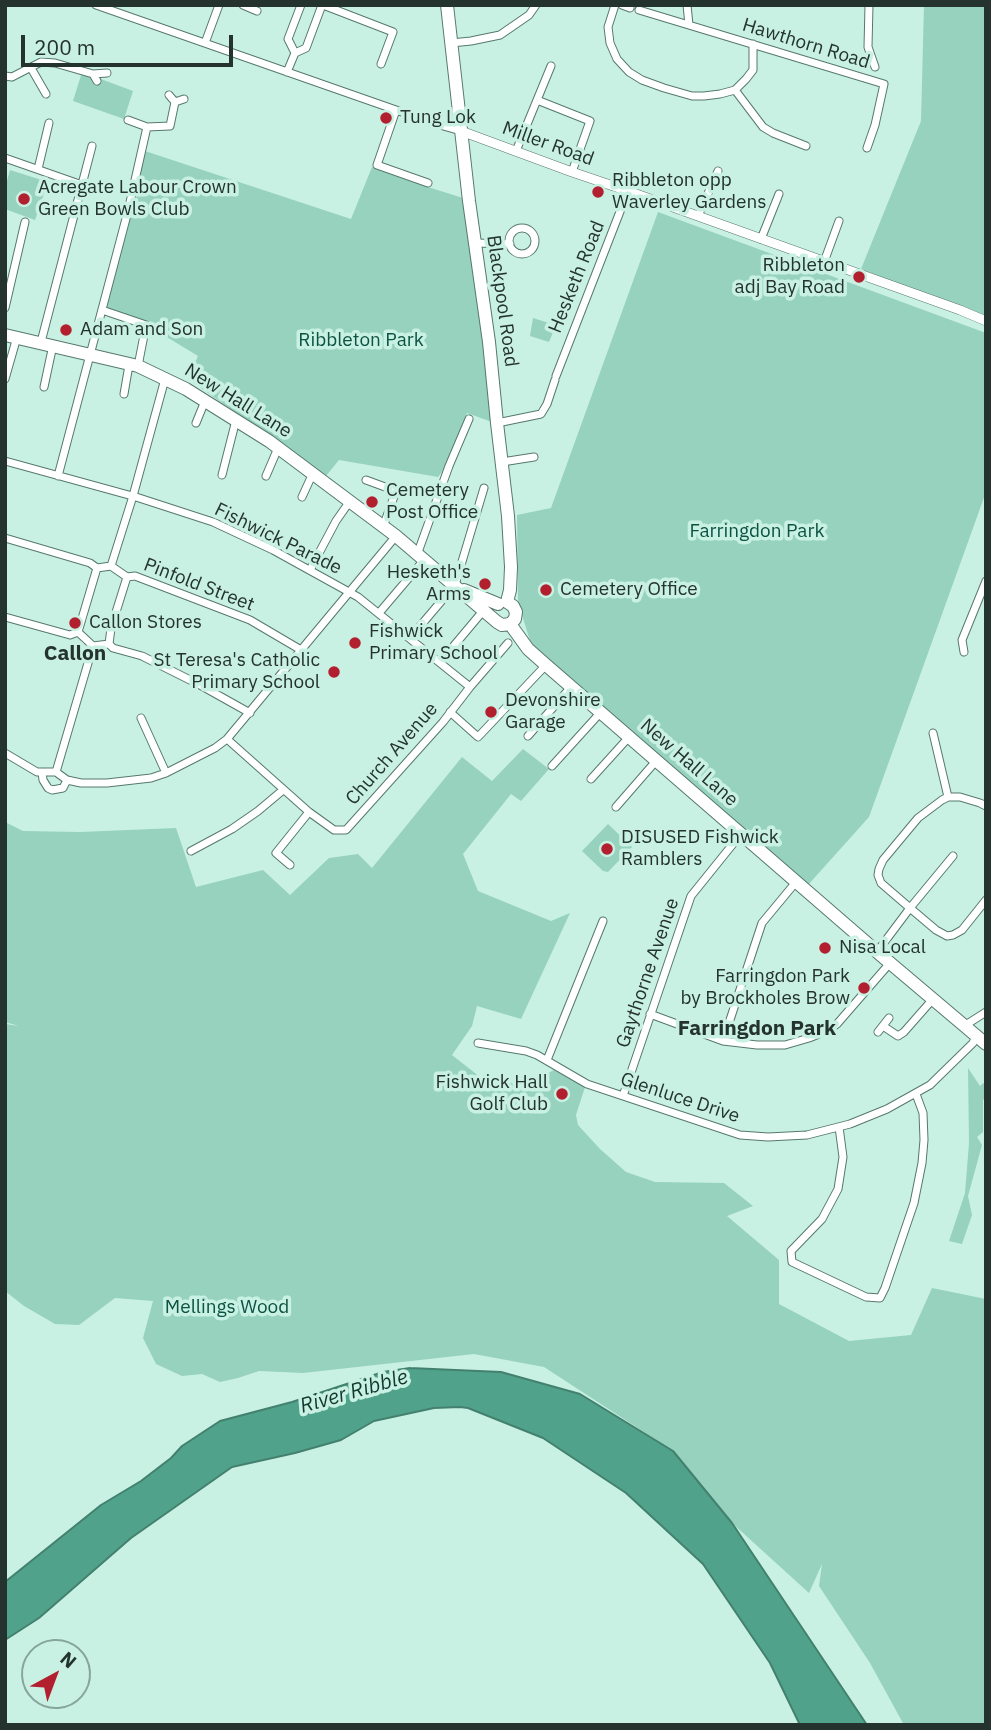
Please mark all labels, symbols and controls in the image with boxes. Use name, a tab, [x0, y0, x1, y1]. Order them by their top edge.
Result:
street label: Hawthorn Road	[739, 14, 873, 74]
scale bar	[24, 21, 236, 65]
text: 200 m	[34, 33, 95, 61]
place label: Tung Lok	[400, 107, 476, 129]
marker: Tung Lok	[378, 110, 394, 126]
street label: Miller Road	[499, 117, 597, 171]
place label: Ribbleton opp Waverley Gardens	[612, 170, 767, 214]
place label: Acregate Labour Crown Green Bowls Club	[38, 177, 237, 221]
marker: Ribbleton opp Waverley Gardens	[590, 184, 606, 200]
marker: Acregate Labour Crown Green Bowls Club	[16, 191, 32, 207]
street label: Hesketh Road	[544, 218, 610, 336]
street label: Blackpool Road	[481, 234, 523, 368]
place label: Ribbleton adj Bay Road	[734, 255, 845, 299]
marker: Ribbleton adj Bay Road	[851, 269, 867, 285]
place label: Adam and Son	[80, 319, 203, 341]
marker: Adam and Son	[58, 322, 74, 338]
park label: Ribbleton Park	[298, 330, 424, 352]
street label: New Hall Lane	[180, 359, 296, 443]
place label: Cemetery Post Office	[386, 480, 478, 524]
marker: Cemetery Post Office	[364, 494, 380, 510]
street label: Fishwick Parade	[211, 498, 345, 580]
park label: Farringdon Park	[690, 521, 824, 543]
street label: Pinfold Street	[141, 553, 257, 617]
place label: Hesketh's Arms	[387, 562, 471, 606]
marker: Hesketh's Arms	[477, 576, 493, 592]
place label: Cemetery Office	[560, 579, 698, 601]
marker: Cemetery Office	[538, 582, 554, 598]
place label: Callon Stores	[89, 612, 202, 634]
marker: Callon Stores	[67, 615, 83, 631]
place label: Fishwick Primary School	[369, 621, 498, 665]
marker: Fishwick Primary School	[347, 635, 363, 651]
district label: Callon	[44, 641, 106, 667]
place label: St Teresa's Catholic Primary School	[153, 650, 320, 694]
marker: St Teresa's Catholic Primary School	[326, 664, 342, 680]
place label: Devonshire Garage	[505, 690, 601, 734]
street label: Church Avenue	[341, 698, 443, 810]
marker: Devonshire Garage	[483, 704, 499, 720]
street label: New Hall Lane	[635, 714, 743, 812]
place label: DISUSED Fishwick Ramblers	[621, 827, 779, 871]
marker: DISUSED Fishwick Ramblers	[599, 841, 615, 857]
street label: Gaythorne Avenue	[612, 895, 684, 1051]
place label: Nisa Local	[839, 937, 926, 959]
marker: Nisa Local	[817, 940, 833, 956]
place label: Farringdon Park by Brockholes Brow	[680, 966, 850, 1010]
marker: Farringdon Park by Brockholes Brow	[856, 980, 872, 996]
district label: Farringdon Park	[678, 1016, 836, 1042]
street label: Glenluce Drive	[618, 1068, 742, 1128]
place label: Fishwick Hall Golf Club	[435, 1072, 548, 1116]
marker: Fishwick Hall Golf Club	[554, 1086, 570, 1102]
park label: Mellings Wood	[165, 1297, 289, 1319]
water label: River Ribble	[297, 1365, 411, 1419]
north arrow	[21, 1639, 91, 1709]
text: N	[55, 1646, 82, 1673]

